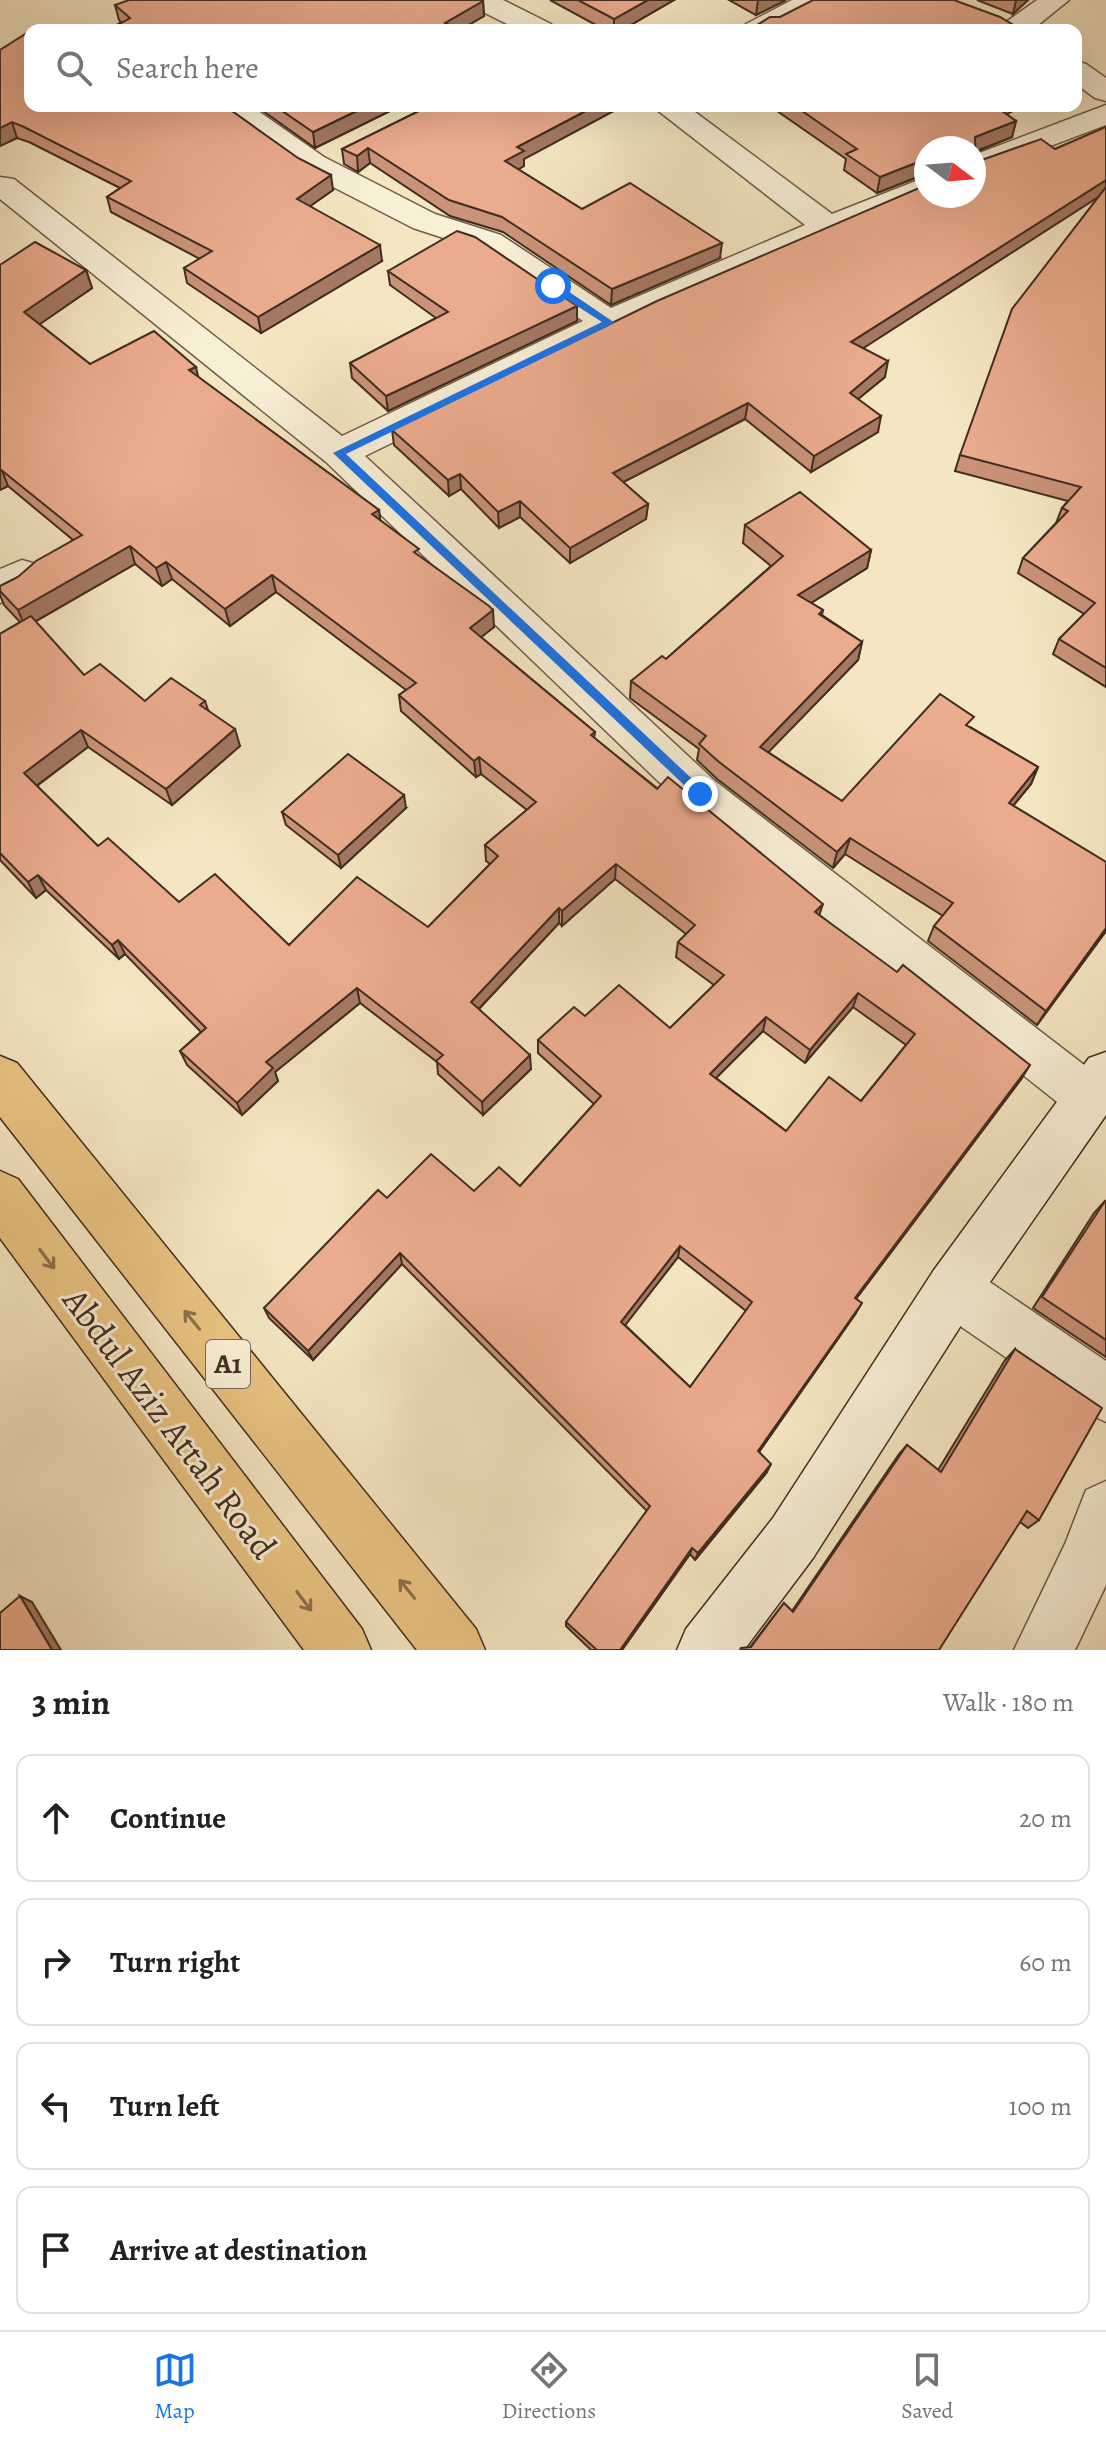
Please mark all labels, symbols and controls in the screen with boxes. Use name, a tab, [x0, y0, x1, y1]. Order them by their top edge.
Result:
search box	[24, 24, 1082, 112]
icon: search	[52, 46, 96, 90]
text: Search here	[116, 48, 259, 88]
north arrow	[914, 136, 986, 208]
route start	[535, 268, 571, 304]
route end	[682, 776, 718, 812]
one-way arrow	[38, 1248, 55, 1269]
street label: Abdul Aziz Attah Road	[51, 1277, 289, 1569]
one-way arrow	[183, 1310, 201, 1331]
road number: A1	[206, 1340, 250, 1388]
one-way arrow	[398, 1579, 415, 1600]
one-way arrow	[295, 1590, 312, 1611]
text: 3 min	[32, 1679, 110, 1726]
text: Walk · 180 m	[943, 1685, 1074, 1720]
icon: ahead	[34, 1796, 78, 1840]
text: Continue	[110, 1798, 226, 1838]
text: 20 m	[1019, 1801, 1072, 1836]
icon: right	[34, 1940, 78, 1984]
text: Turn right	[110, 1942, 240, 1982]
text: 60 m	[1019, 1945, 1072, 1980]
icon: left	[34, 2084, 78, 2128]
text: Turn left	[110, 2086, 219, 2126]
text: 100 m	[1009, 2089, 1072, 2124]
icon: arrive	[34, 2228, 78, 2272]
text: Arrive at destination	[110, 2230, 367, 2270]
tab: Map	[153, 2348, 197, 2426]
tab: Directions	[502, 2348, 596, 2426]
tab: Saved	[901, 2348, 953, 2426]

